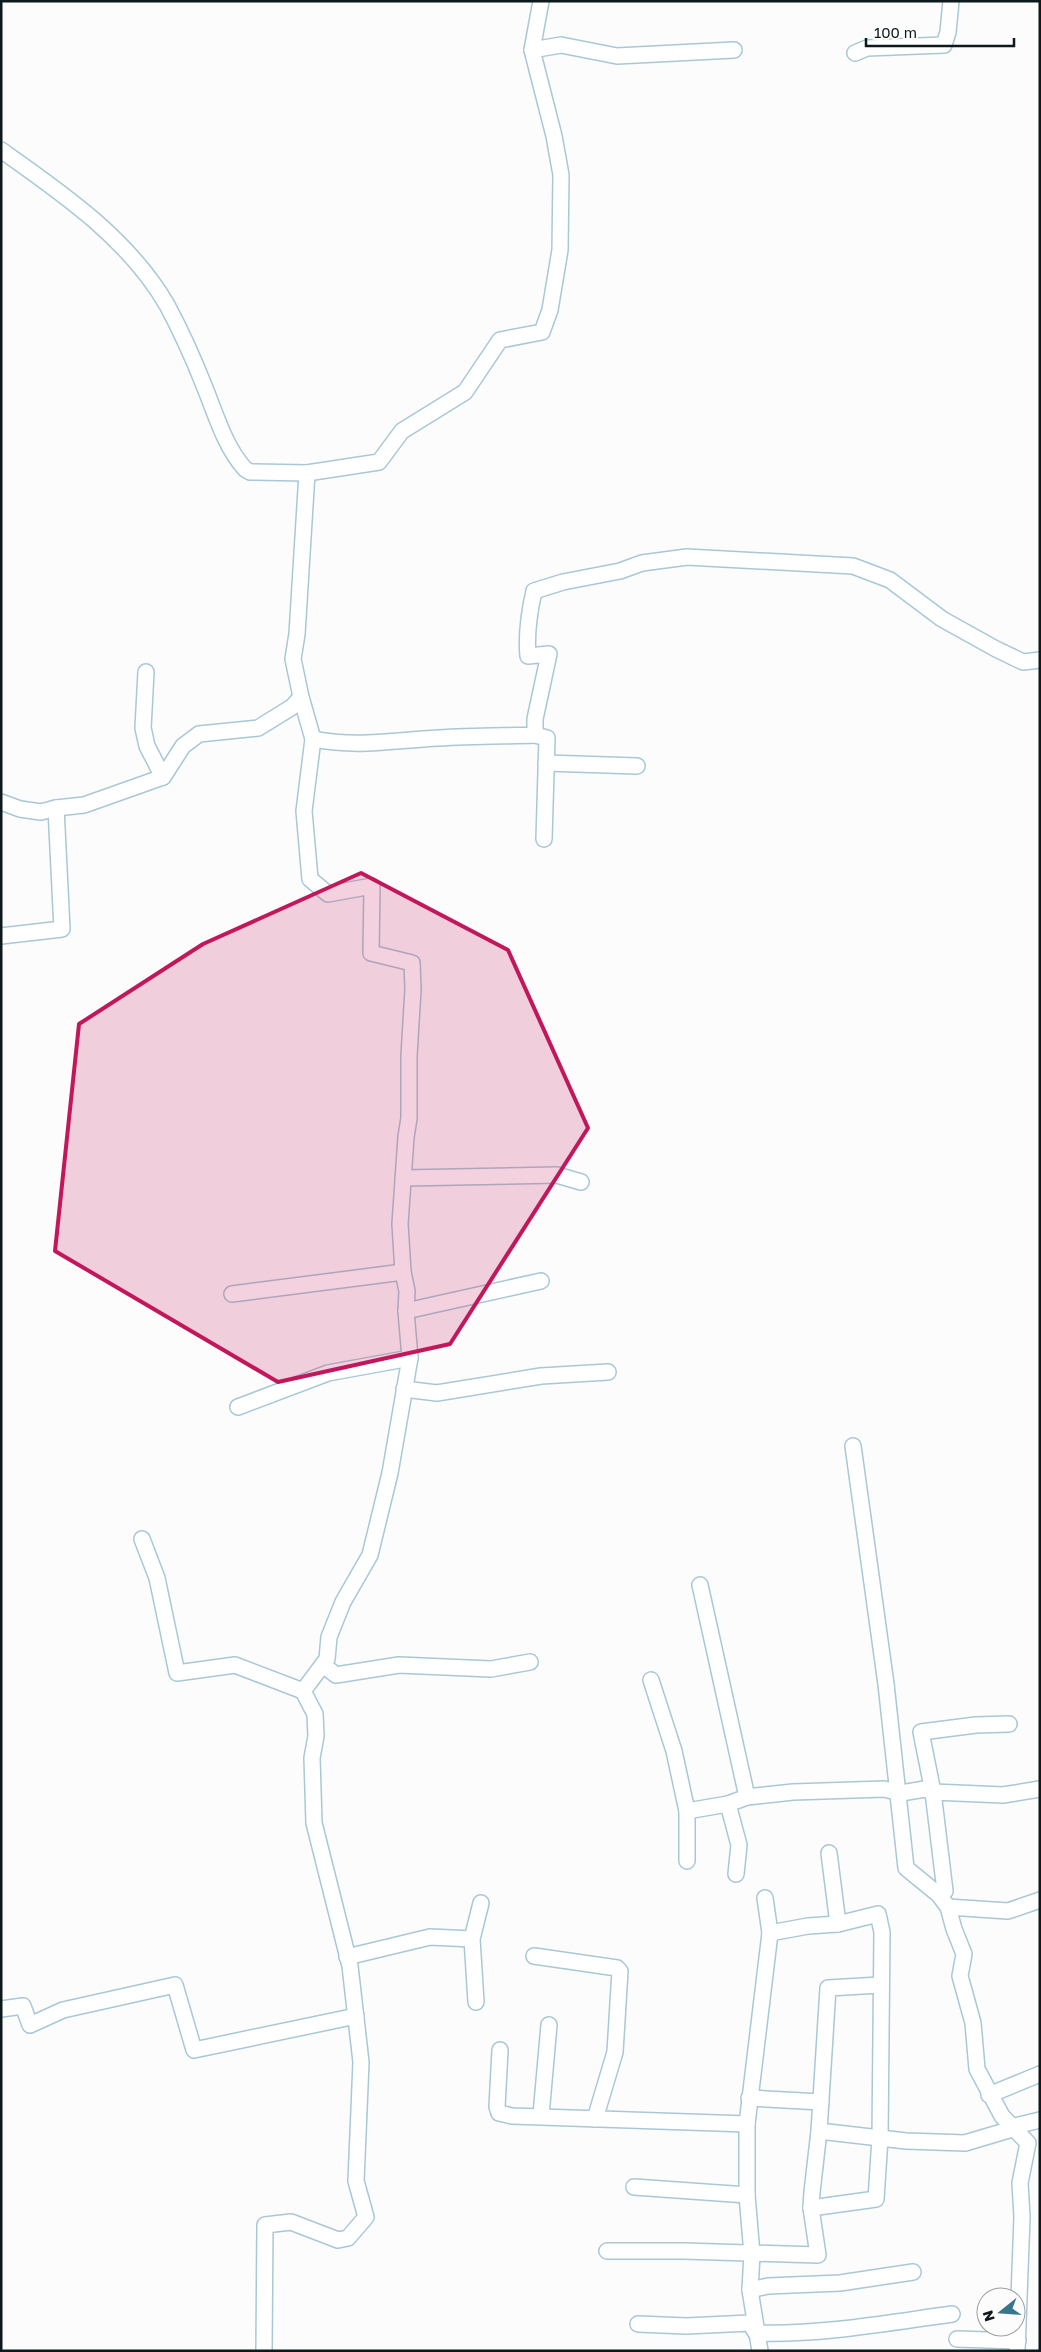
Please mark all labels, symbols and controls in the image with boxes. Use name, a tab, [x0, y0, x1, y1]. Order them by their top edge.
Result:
scale bar	[866, 15, 1014, 47]
text: 100 m	[874, 23, 917, 41]
north arrow	[976, 2287, 1026, 2337]
text: N	[978, 2308, 998, 2324]

